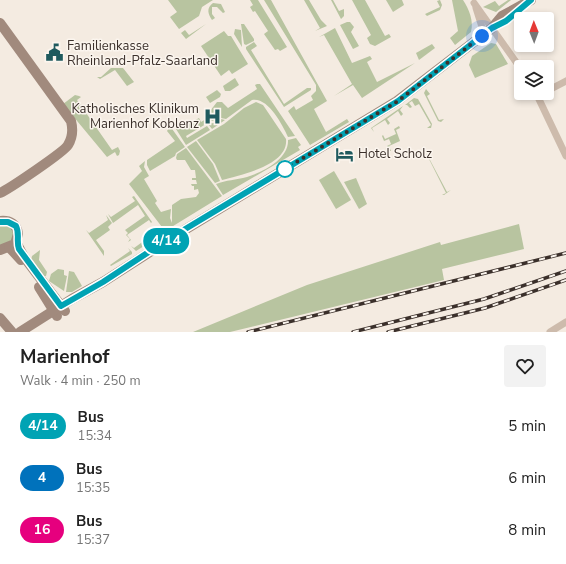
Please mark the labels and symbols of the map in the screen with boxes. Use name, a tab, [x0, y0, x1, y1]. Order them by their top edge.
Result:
north arrow	[514, 12, 554, 52]
your location	[472, 26, 492, 46]
place label: Familienkasse Rheinland-Pfalz-Saarland	[67, 37, 218, 70]
public building icon: Familienkasse Rheinland-Pfalz-Saarland	[44, 43, 64, 63]
place label: Katholisches Klinikum Marienhof Koblenz	[71, 100, 199, 133]
hospital icon: Katholisches Klinikum Marienhof Koblenz	[202, 106, 222, 126]
hotel icon: Hotel Scholz	[335, 144, 355, 164]
place label: Hotel Scholz	[358, 145, 432, 163]
unlabelled marker	[276, 160, 294, 178]
line badge: 4/14	[138, 228, 194, 254]

